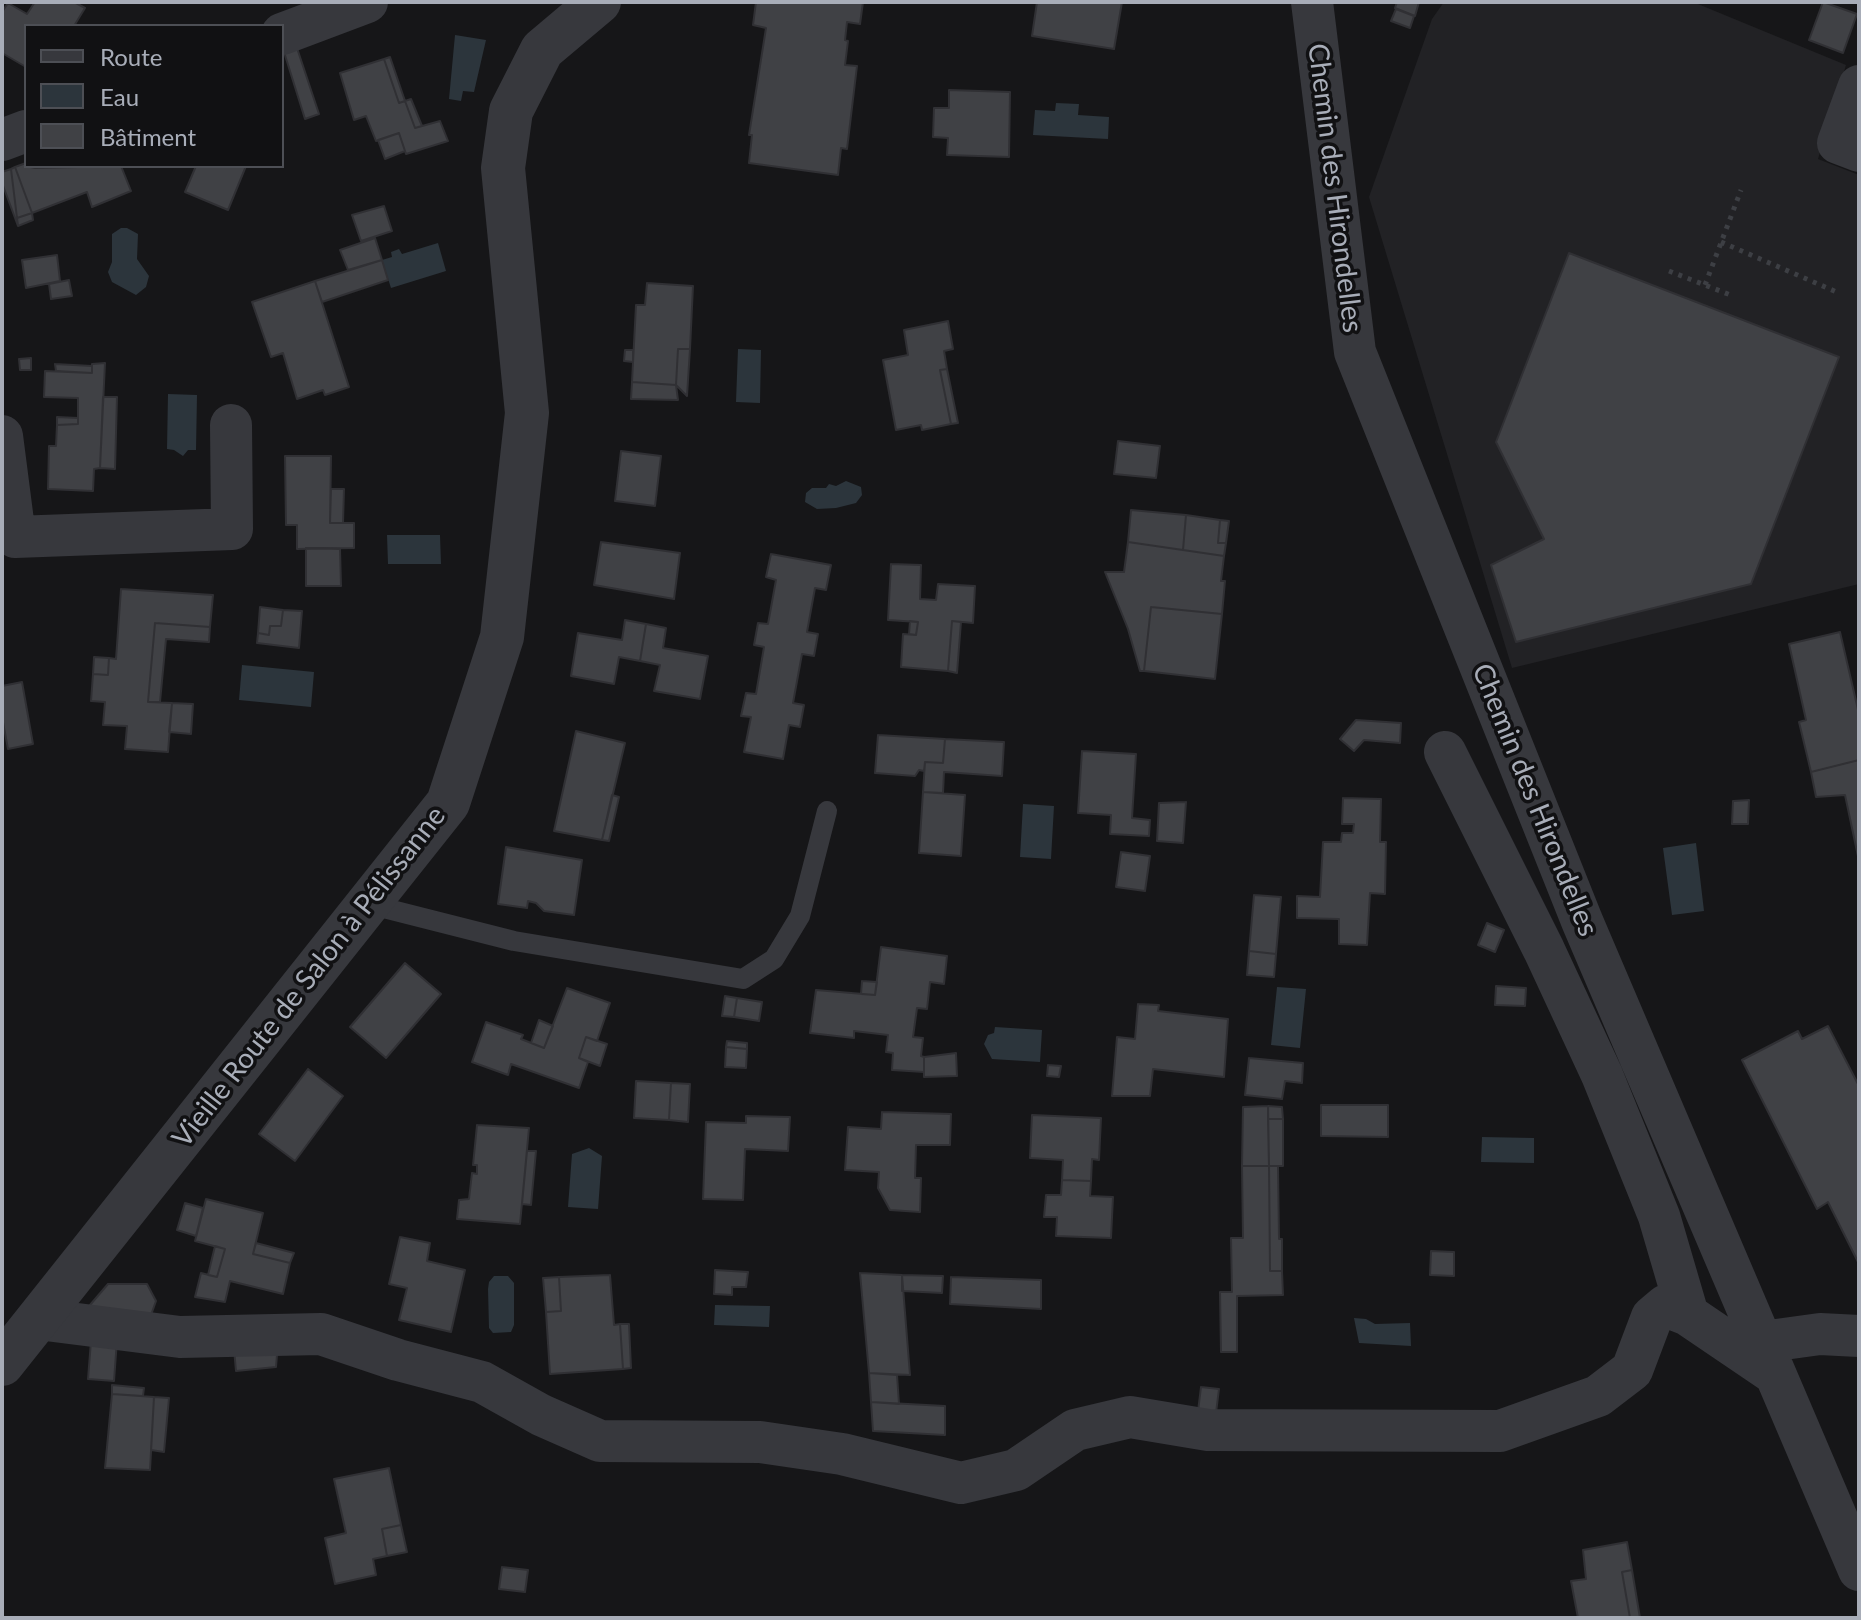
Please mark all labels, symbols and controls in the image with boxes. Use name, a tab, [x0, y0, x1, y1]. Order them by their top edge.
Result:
legend	[24, 24, 284, 168]
text: Route	[100, 42, 162, 71]
street label: Chemin des Hirondelles	[1301, 42, 1369, 334]
text: Eau	[100, 82, 139, 111]
text: Bâtiment	[100, 122, 196, 151]
street label: Chemin des Hirondelles	[1465, 659, 1605, 941]
street label: Vieille Route de Salon à Pélissanne	[165, 800, 453, 1154]

